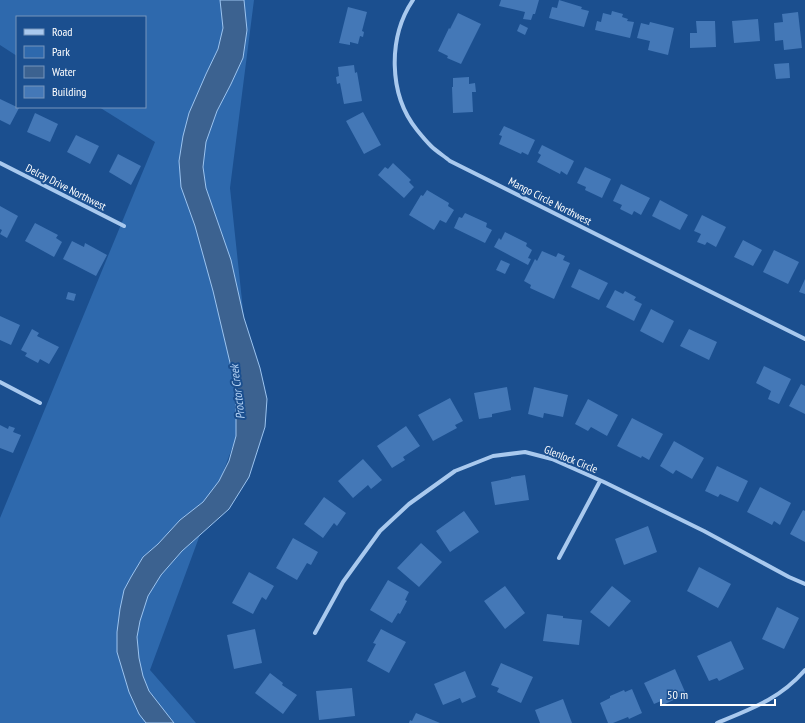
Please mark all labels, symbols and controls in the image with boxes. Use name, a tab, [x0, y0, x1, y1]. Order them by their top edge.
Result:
legend	[16, 16, 146, 108]
text: Road	[52, 24, 72, 39]
text: Park	[52, 44, 70, 59]
text: Water	[52, 64, 77, 79]
text: Building	[52, 84, 87, 99]
street label: Delray Drive Northwest	[23, 161, 109, 213]
street label: Mango Circle Northwest	[506, 174, 594, 228]
water label: Proctor Creek	[226, 362, 248, 420]
street label: Glenlock Circle	[542, 442, 600, 476]
scale bar	[661, 681, 775, 707]
text: 50 m	[667, 687, 688, 702]

